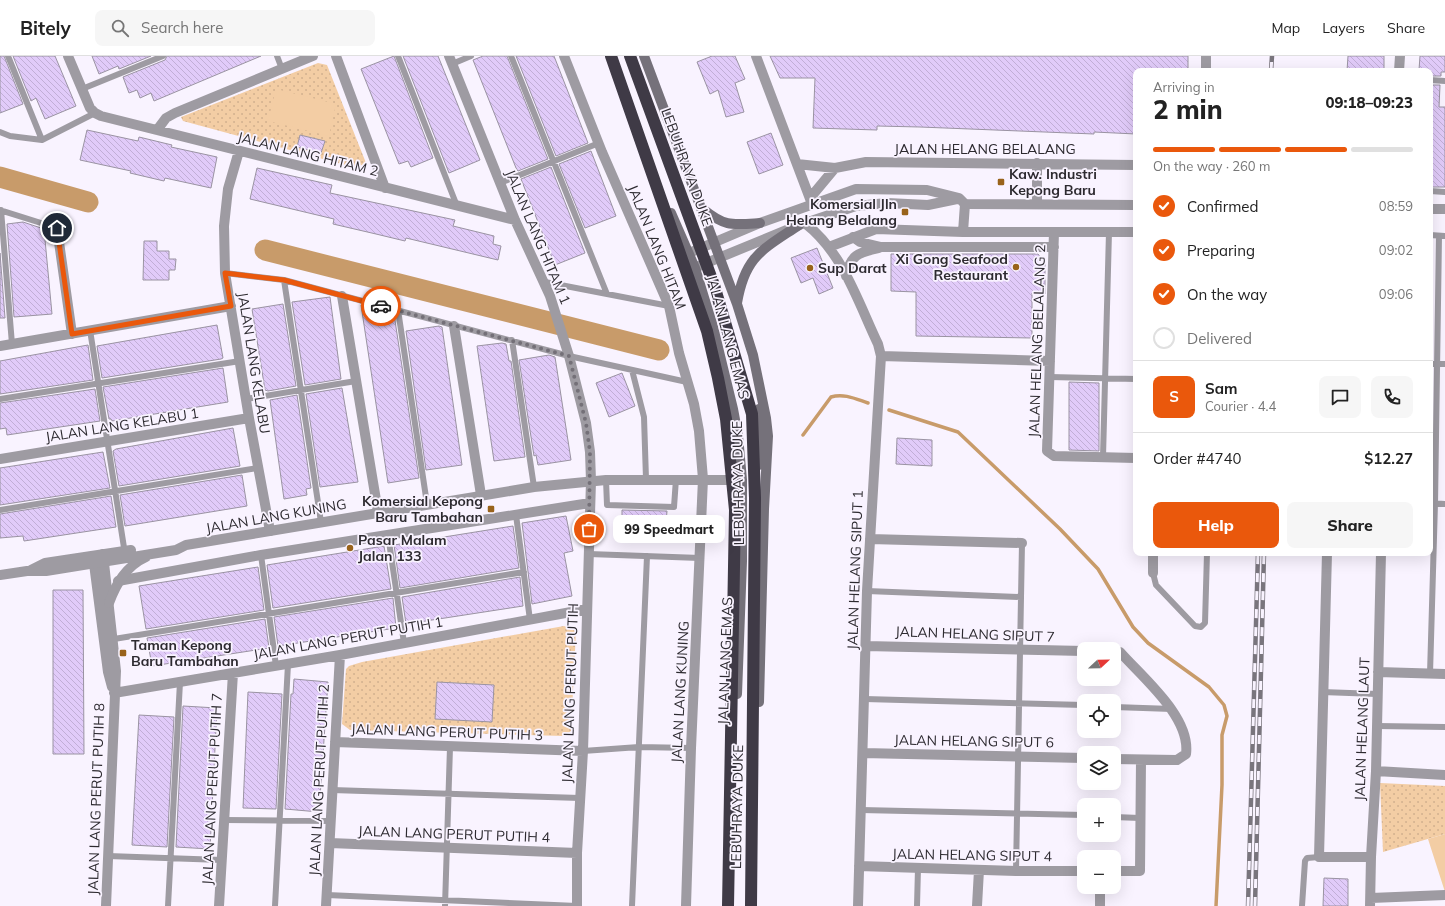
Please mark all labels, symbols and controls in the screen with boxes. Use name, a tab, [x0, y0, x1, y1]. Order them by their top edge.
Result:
search box	[95, 10, 375, 46]
text: Bitely	[20, 16, 71, 40]
icon: search	[109, 17, 131, 39]
text: Search here	[141, 18, 223, 37]
text: Map	[1271, 19, 1300, 37]
text: Layers	[1322, 19, 1365, 37]
text: Share	[1387, 19, 1425, 37]
text: Arriving in	[1153, 79, 1215, 95]
text: 2 min	[1153, 93, 1223, 126]
text: 09:18–09:23	[1326, 93, 1413, 112]
street label: LEBUHRAYA DUKE	[657, 105, 717, 229]
street label: JALAN LANG HITAM 2	[236, 128, 380, 180]
street label: JALAN HELANG BELALANG	[894, 140, 1076, 158]
text: On the way · 260 m	[1153, 158, 1270, 174]
place label: Kaw. Industri Kepong Baru	[1009, 165, 1097, 199]
street label: JALAN LANG HITAM 1	[501, 167, 575, 307]
marker: Kaw. Industri Kepong Baru	[996, 177, 1006, 187]
street label: JALAN LANG HITAM	[624, 182, 690, 312]
place label: Komersial Jln Helang Belalang	[786, 195, 897, 229]
icon: check	[1153, 195, 1175, 217]
text: Confirmed	[1187, 197, 1258, 216]
text: 08:59	[1379, 198, 1413, 214]
marker: Komersial Jln Helang Belalang	[900, 207, 910, 217]
pin	[40, 211, 74, 245]
icon: home	[46, 217, 68, 239]
icon: check	[1153, 239, 1175, 261]
text: Preparing	[1187, 241, 1255, 260]
text: 09:02	[1379, 242, 1413, 258]
street label: JALAN HELANG BELALANG 2	[1025, 244, 1049, 438]
place label: Xi Gong Seafood Restaurant	[895, 250, 1009, 284]
place label: Sup Darat	[818, 259, 887, 277]
marker: Xi Gong Seafood Restaurant	[1011, 262, 1021, 272]
marker: Sup Darat	[805, 263, 815, 273]
street label: JALAN LANG EMAS	[703, 273, 753, 401]
icon: check	[1153, 283, 1175, 305]
text: On the way	[1187, 285, 1267, 304]
courier	[361, 286, 401, 326]
text: 09:06	[1379, 286, 1413, 302]
street label: JALAN LANG KELABU	[234, 291, 274, 435]
icon: car	[370, 295, 392, 317]
text: Delivered	[1187, 329, 1252, 348]
button: chat	[1319, 376, 1361, 418]
button: phone	[1371, 376, 1413, 418]
text: Sam	[1205, 379, 1237, 398]
text: S	[1169, 387, 1179, 406]
text: Courier · 4.4	[1205, 398, 1276, 414]
street label: JALAN LANG KELABU 1	[44, 404, 200, 446]
street label: LEBUHRAYA DUKE	[728, 421, 748, 545]
text: Order #4740	[1153, 449, 1241, 468]
text: $12.27	[1364, 449, 1413, 468]
street label: JALAN HELANG SIPUT 1	[843, 490, 867, 650]
place label: Komersial Kepong Baru Tambahan	[362, 492, 483, 526]
street label: JALAN LANG KUNING	[204, 495, 348, 537]
button: Help	[1153, 502, 1279, 548]
button: Share	[1287, 502, 1413, 548]
marker: Komersial Kepong Baru Tambahan	[486, 504, 496, 514]
pin	[572, 512, 606, 546]
callout: 99 Speedmart	[613, 515, 725, 543]
icon: bag	[578, 518, 600, 540]
text: 99 Speedmart	[624, 521, 714, 537]
place label: Pasar Malam Jalan 133	[358, 531, 447, 565]
marker: Pasar Malam Jalan 133	[345, 543, 355, 553]
street label: JALAN LANG EMAS	[714, 597, 736, 725]
street label: JALAN LANG PERUT PUTIH	[558, 603, 582, 783]
street label: JALAN LANG PERUT PUTIH 1	[252, 612, 444, 664]
street label: JALAN LANG KUNING	[667, 620, 693, 764]
street label: JALAN HELANG SIPUT 7	[895, 622, 1055, 646]
place label: Taman Kepong Baru Tambahan	[131, 636, 239, 670]
north arrow	[1077, 642, 1121, 686]
map controls	[1077, 642, 1121, 894]
marker: Taman Kepong Baru Tambahan	[118, 648, 128, 658]
street label: JALAN HELANG LAUT	[1350, 656, 1374, 801]
street label: JALAN LANG PERUT PUTIH 2	[305, 684, 333, 876]
street label: JALAN LANG PERUT PUTIH 7	[198, 693, 226, 885]
button: locate	[1077, 694, 1121, 738]
street label: JALAN LANG PERUT PUTIH 8	[84, 703, 108, 895]
street label: JALAN LANG PERUT PUTIH 3	[351, 720, 543, 744]
street label: JALAN HELANG SIPUT 6	[894, 731, 1054, 751]
street label: LEBUHRAYA DUKE	[727, 745, 747, 869]
button: layers	[1077, 746, 1121, 790]
button: +	[1077, 798, 1121, 842]
street label: JALAN LANG PERUT PUTIH 4	[358, 822, 551, 846]
street label: JALAN HELANG SIPUT 4	[892, 845, 1053, 865]
button: −	[1077, 850, 1121, 894]

